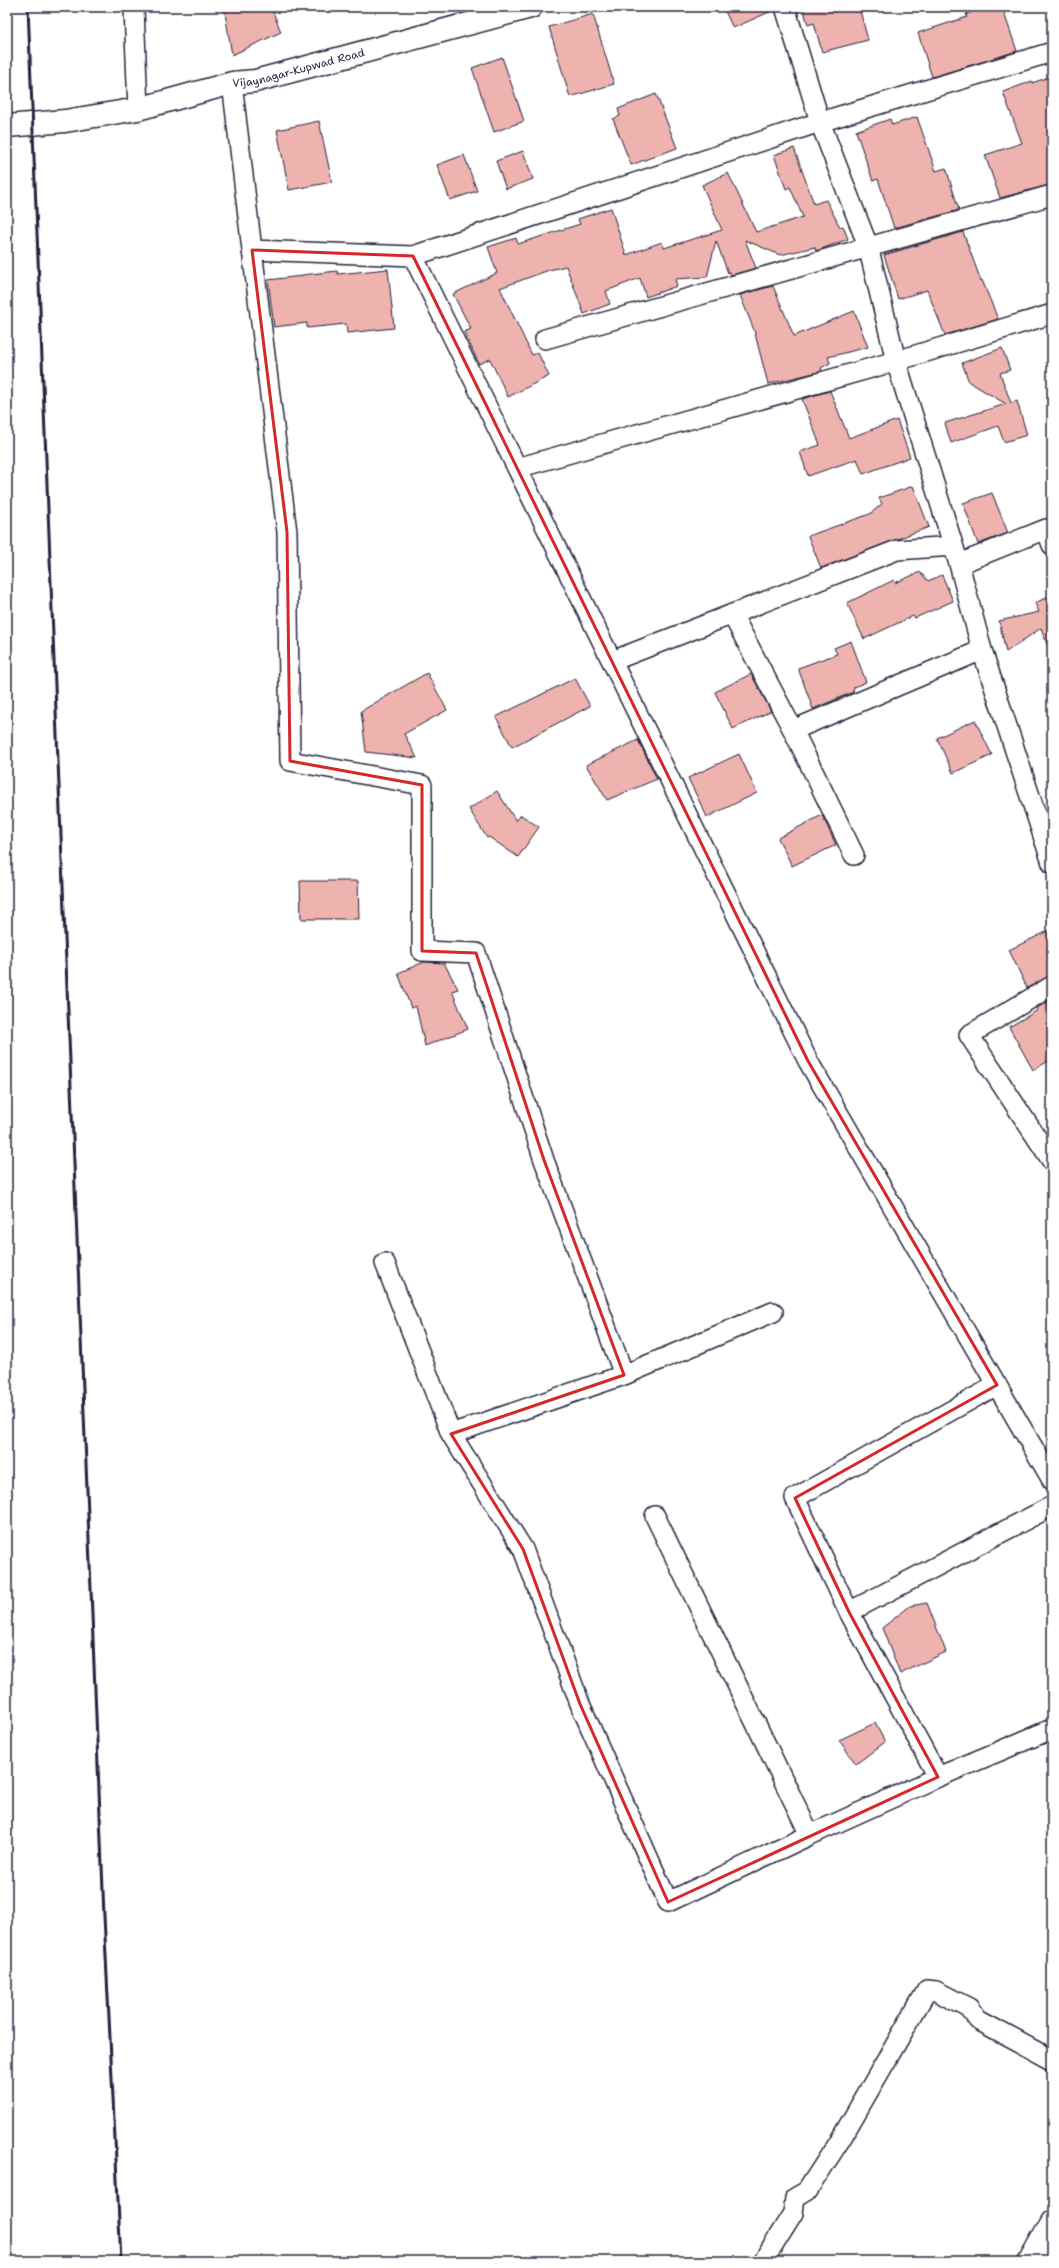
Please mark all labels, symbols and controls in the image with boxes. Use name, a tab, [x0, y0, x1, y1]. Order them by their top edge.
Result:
street label: Vijaynagar-Kupwad Road	[232, 45, 366, 91]

